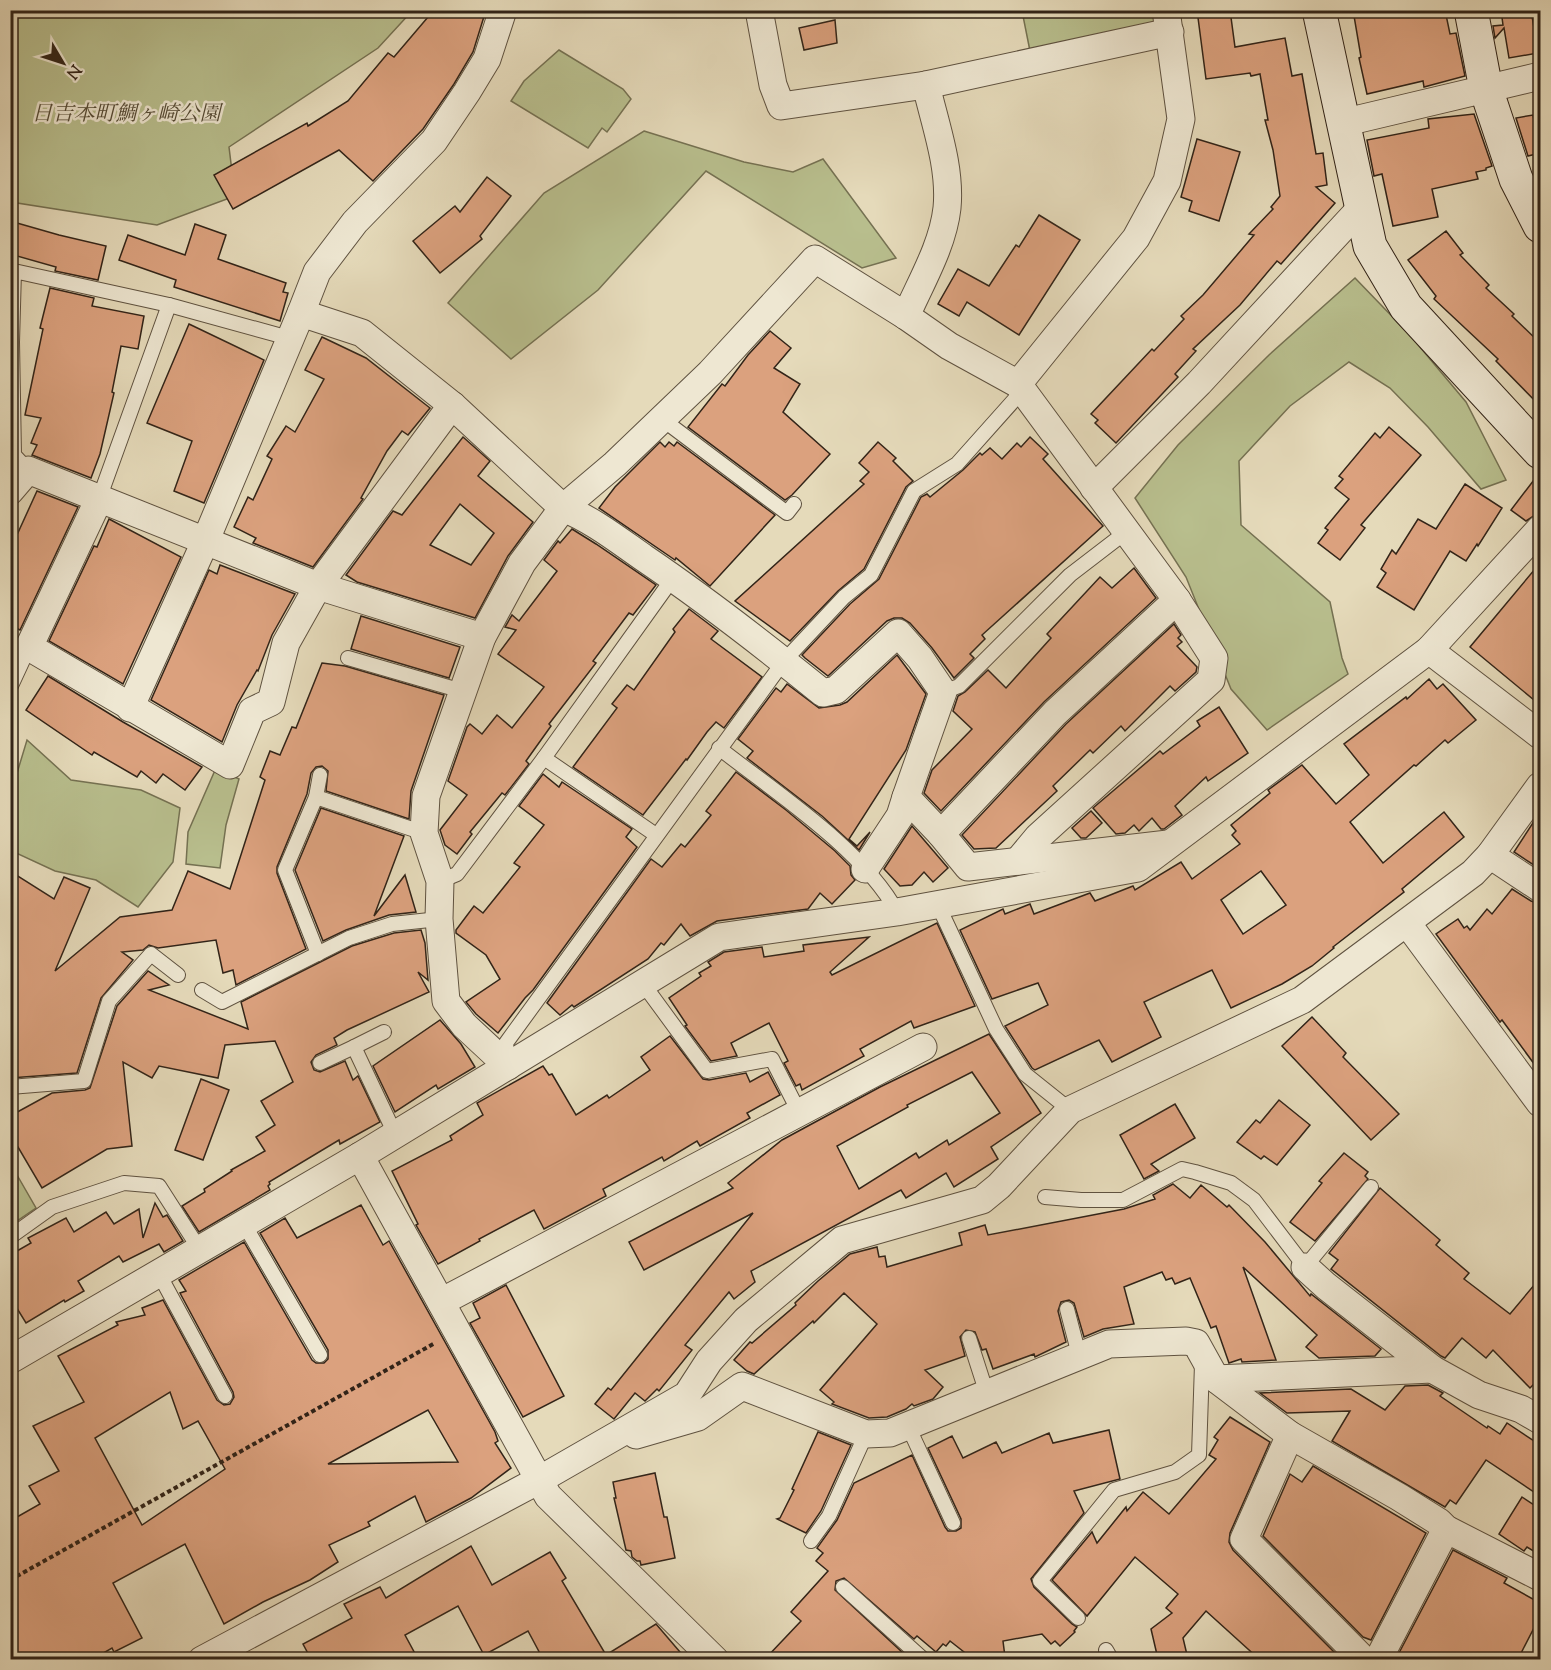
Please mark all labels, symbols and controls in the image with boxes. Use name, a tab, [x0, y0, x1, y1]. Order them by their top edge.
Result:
north arrow	[33, 33, 93, 93]
text: N	[60, 59, 86, 83]
park label: 日吉本町鯛ヶ崎公園	[32, 100, 223, 130]

